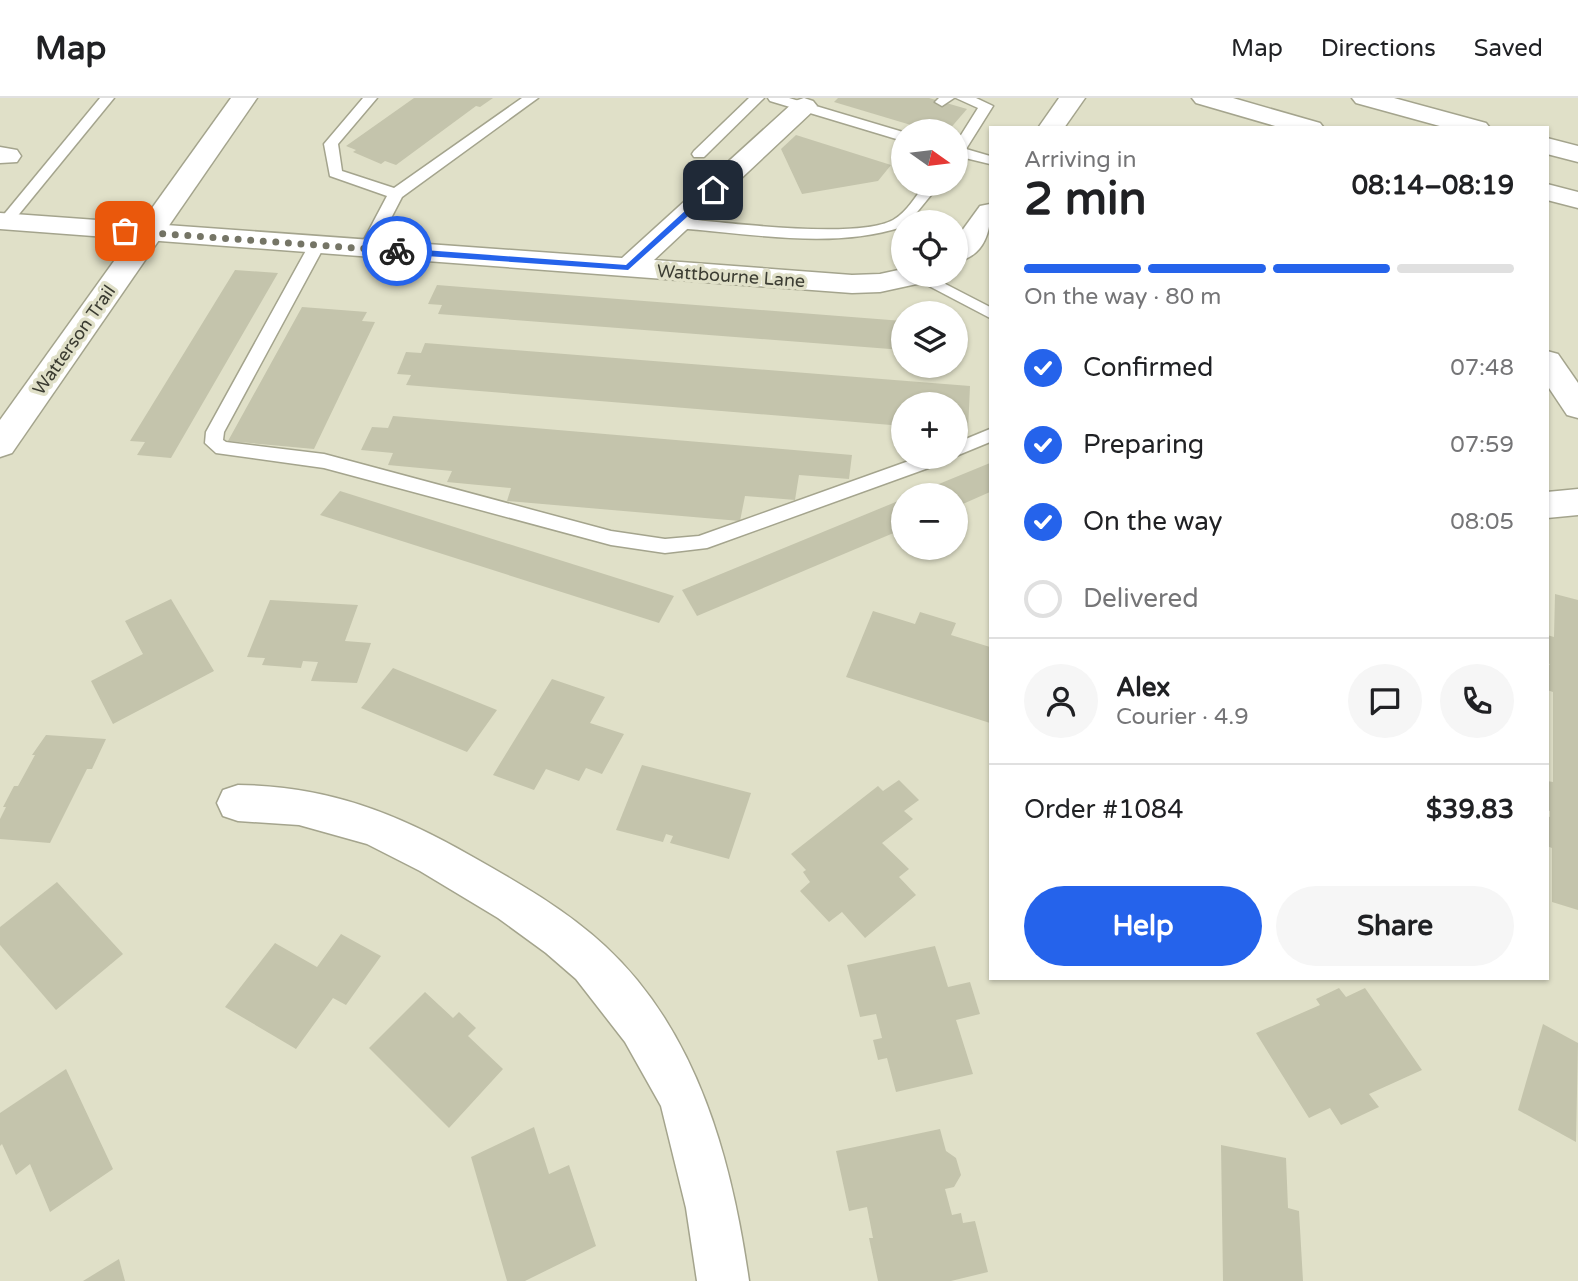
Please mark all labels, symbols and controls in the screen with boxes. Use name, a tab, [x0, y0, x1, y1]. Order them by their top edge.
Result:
text: Map	[35, 29, 106, 68]
text: Map	[1231, 34, 1283, 63]
text: Directions	[1321, 34, 1436, 63]
text: Saved	[1474, 34, 1543, 63]
north arrow	[891, 119, 968, 196]
map controls	[891, 119, 968, 560]
text: Arriving in	[1024, 146, 1137, 174]
pin	[683, 160, 743, 220]
text: 08:14–08:19	[1352, 170, 1514, 201]
icon: home	[694, 171, 732, 209]
text: 2 min	[1024, 172, 1147, 227]
pin	[95, 201, 155, 261]
button: locate	[891, 210, 968, 287]
icon: bag	[106, 212, 144, 250]
courier	[362, 216, 432, 286]
icon: bike	[378, 232, 416, 270]
street label: Wattbourne Lane	[656, 260, 806, 292]
street label: Watterson Trail	[28, 281, 120, 399]
text: On the way · 80 m	[1024, 283, 1221, 311]
button: layers	[891, 301, 968, 378]
icon: check	[1024, 349, 1062, 387]
text: Confirmed	[1083, 352, 1213, 383]
text: 07:48	[1450, 354, 1514, 382]
button: +	[891, 392, 968, 469]
icon: check	[1024, 426, 1062, 464]
text: Preparing	[1083, 429, 1204, 460]
text: 07:59	[1450, 431, 1514, 459]
button: −	[891, 483, 968, 560]
icon: check	[1024, 503, 1062, 541]
text: On the way	[1083, 506, 1223, 537]
text: 08:05	[1450, 508, 1514, 536]
text: Delivered	[1083, 583, 1199, 614]
button: person	[1024, 664, 1098, 738]
button: chat	[1348, 664, 1422, 738]
button: phone	[1440, 664, 1514, 738]
text: Alex	[1116, 672, 1170, 703]
text: Courier · 4.9	[1116, 703, 1249, 731]
text: Order #1084	[1024, 794, 1184, 825]
text: $39.83	[1426, 794, 1514, 825]
button: Help	[1024, 886, 1262, 966]
button: Share	[1276, 886, 1514, 966]

